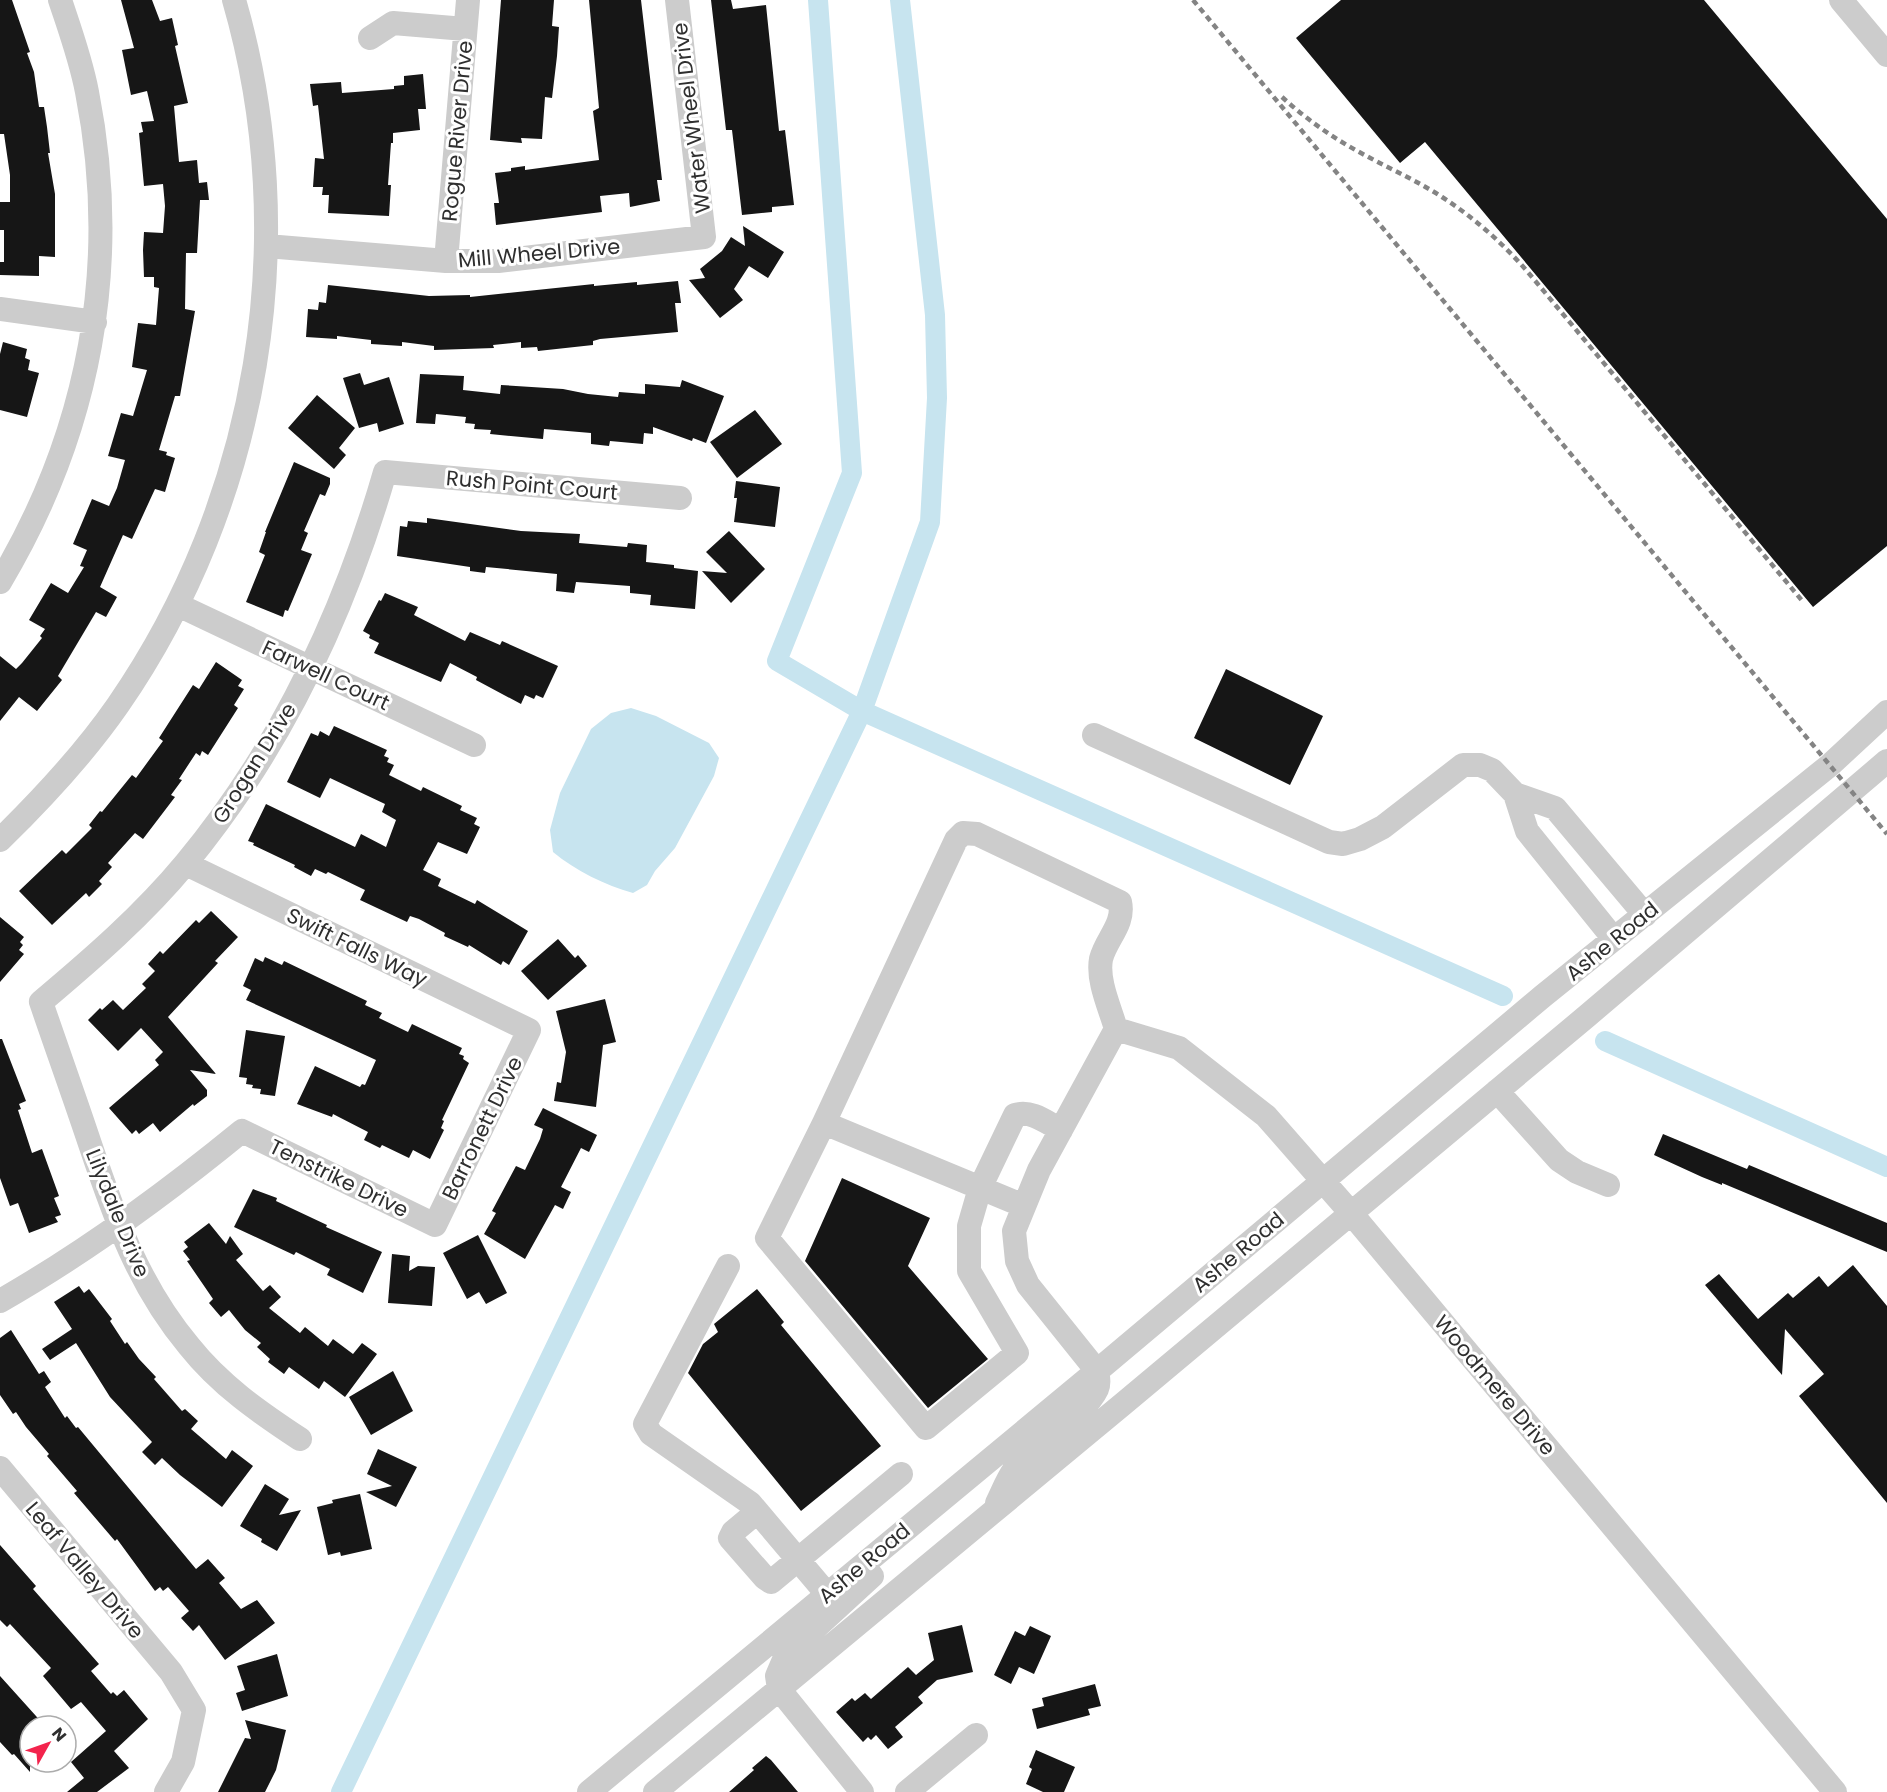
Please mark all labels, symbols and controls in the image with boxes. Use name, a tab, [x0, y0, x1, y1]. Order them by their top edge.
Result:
street label: Water Wheel Drive	[665, 21, 717, 215]
street label: Rogue River Drive	[435, 39, 479, 223]
street label: Mill Wheel Drive	[457, 231, 621, 275]
street label: Rush Point Court	[445, 463, 619, 507]
street label: Farwell Court	[258, 633, 394, 717]
street label: Grogan Drive	[205, 697, 303, 829]
street label: Ashe Road	[1559, 895, 1665, 987]
street label: Swift Falls Way	[282, 900, 432, 994]
street label: Barronett Drive	[435, 1051, 529, 1205]
street label: Tenstrike Drive	[265, 1132, 413, 1224]
street label: Lilydale Drive	[79, 1144, 157, 1282]
street label: Ashe Road	[1186, 1205, 1290, 1299]
street label: Woodmere Drive	[1428, 1309, 1562, 1461]
street label: Leaf Valley Drive	[19, 1495, 151, 1645]
street label: Ashe Road	[812, 1516, 916, 1610]
north arrow	[18, 1714, 78, 1774]
text: N	[46, 1723, 72, 1747]

